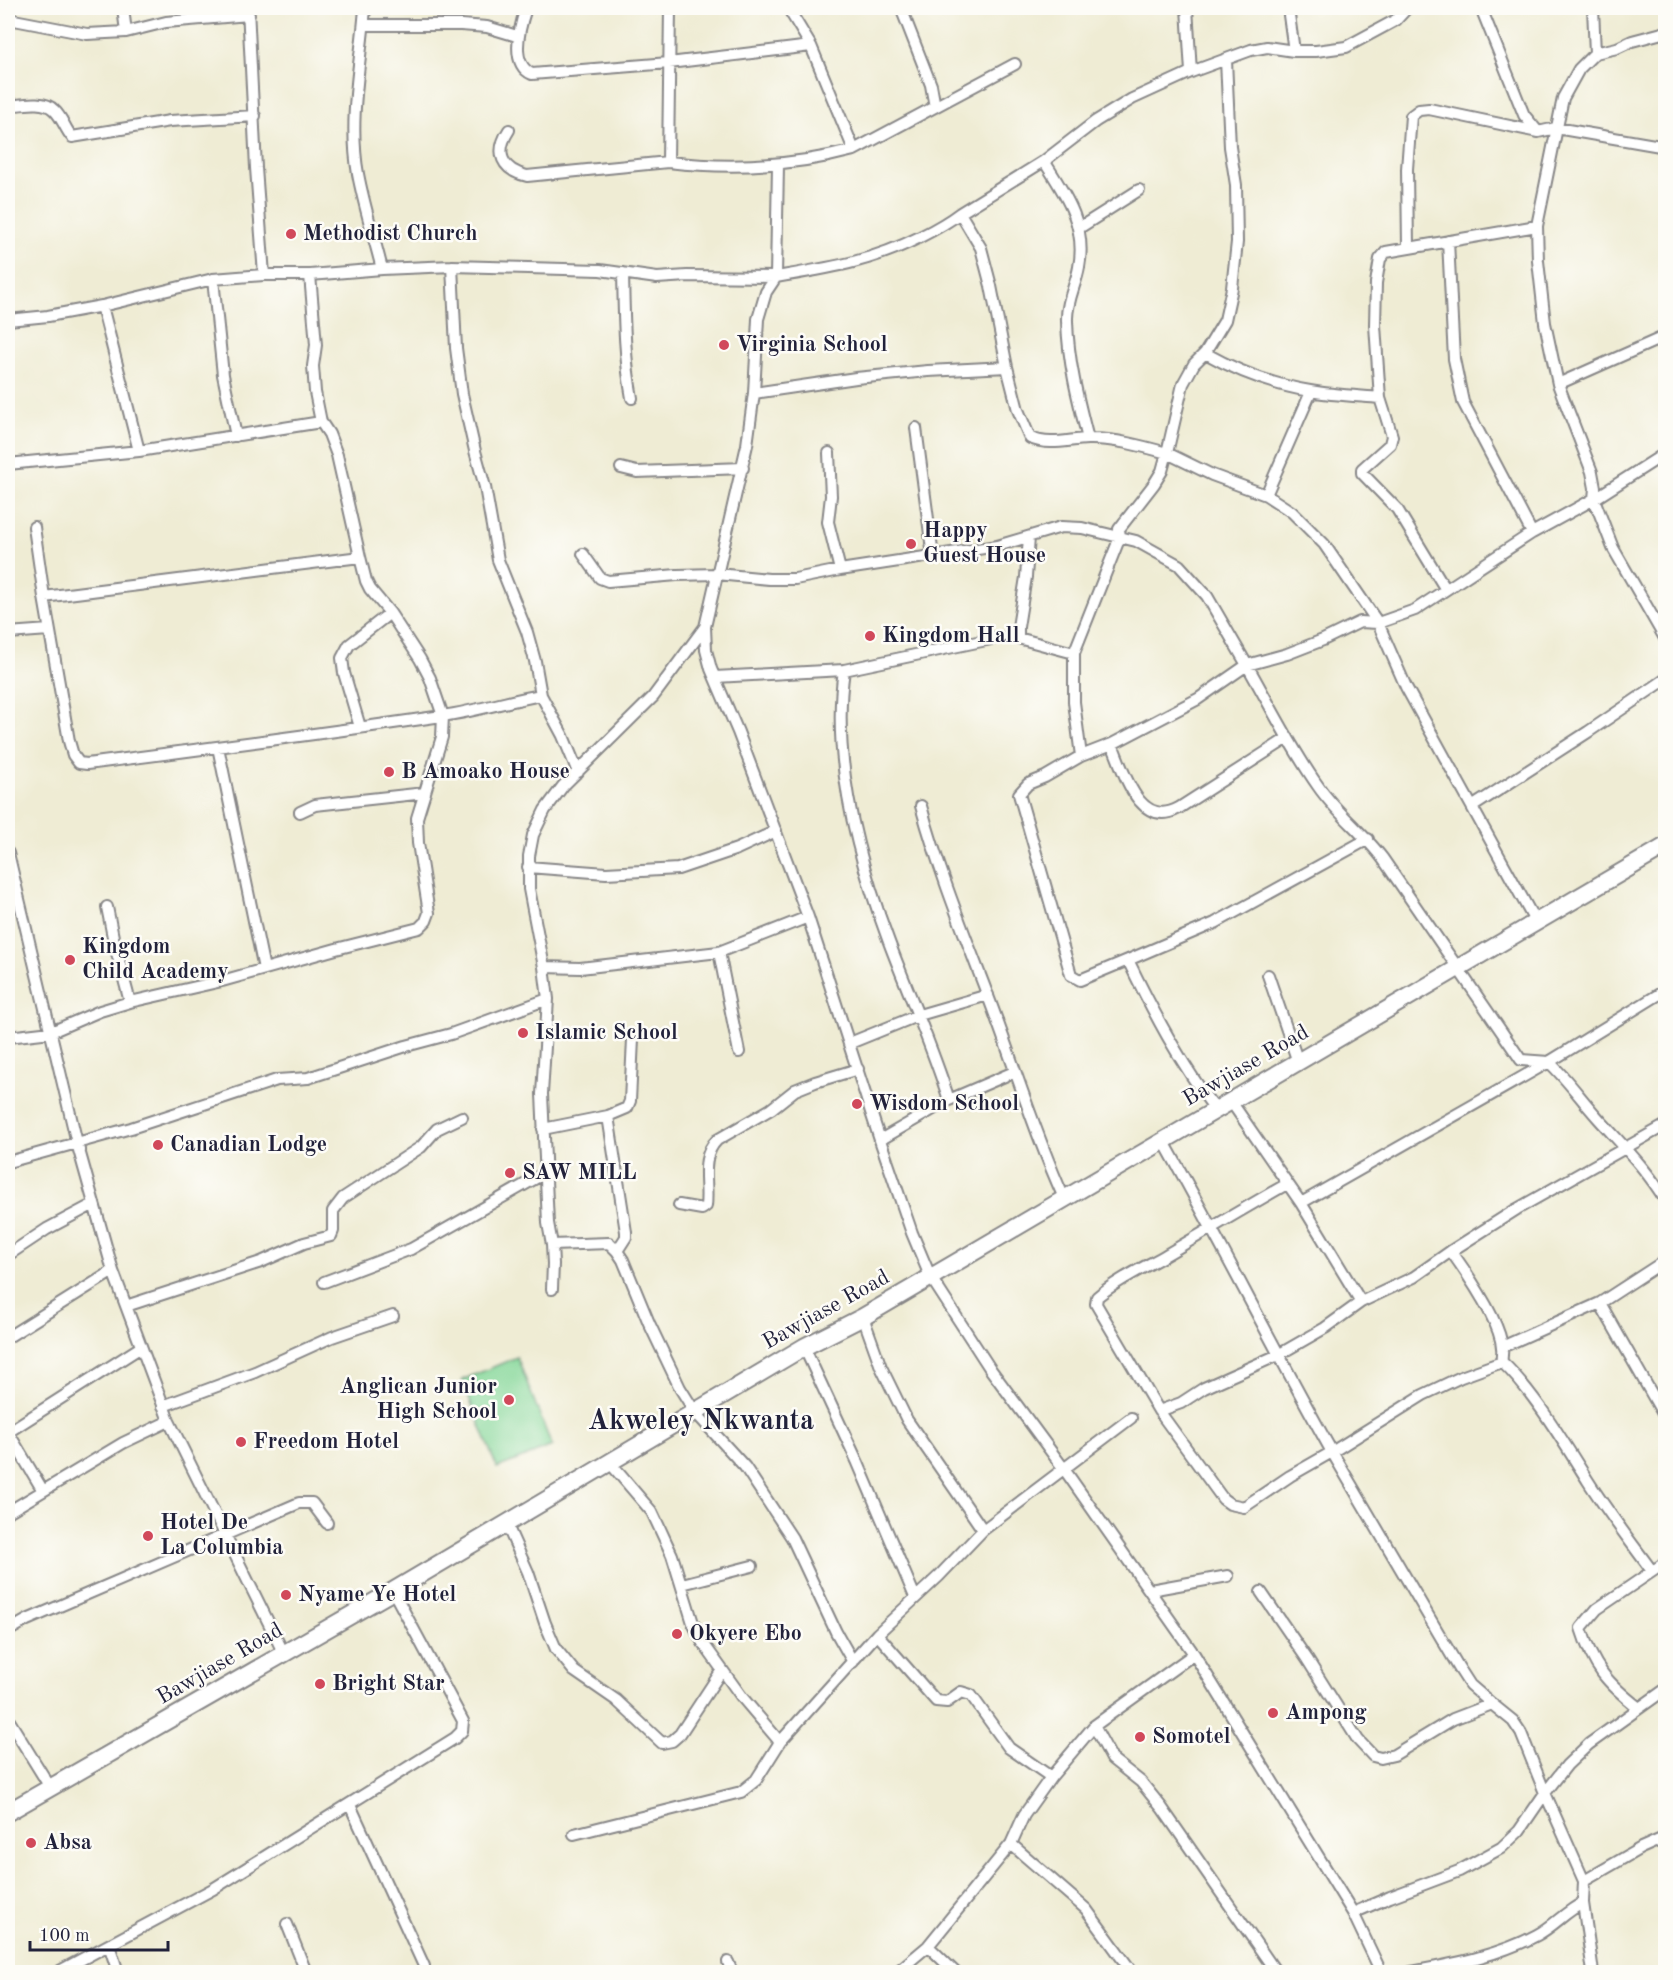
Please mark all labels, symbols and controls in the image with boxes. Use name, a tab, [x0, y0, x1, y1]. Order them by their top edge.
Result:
place label: Methodist Church	[303, 223, 477, 245]
marker: Methodist Church	[284, 227, 298, 241]
place label: Virginia School	[736, 334, 888, 356]
marker: Virginia School	[717, 338, 731, 352]
place label: Happy Guest House	[923, 520, 1046, 567]
marker: Happy Guest House	[904, 537, 918, 551]
place label: Kingdom Hall	[882, 625, 1020, 647]
marker: Kingdom Hall	[863, 629, 877, 643]
place label: B Amoako House	[401, 761, 570, 783]
marker: B Amoako House	[382, 765, 396, 779]
place label: Kingdom Child Academy	[82, 936, 229, 983]
marker: Kingdom Child Academy	[63, 953, 77, 967]
street label: Bawjiase Road	[1179, 1021, 1313, 1111]
place label: Islamic School	[535, 1022, 678, 1044]
marker: Islamic School	[516, 1026, 530, 1040]
place label: Wisdom School	[869, 1093, 1019, 1115]
marker: Wisdom School	[850, 1097, 864, 1111]
place label: Canadian Lodge	[170, 1134, 327, 1156]
marker: Canadian Lodge	[151, 1138, 165, 1152]
place label: SAW MILL	[522, 1162, 637, 1184]
marker: SAW MILL	[503, 1166, 517, 1180]
street label: Bawjiase Road	[759, 1266, 893, 1354]
place label: Anglican Junior High School	[339, 1376, 497, 1423]
marker: Anglican Junior High School	[502, 1393, 516, 1407]
district label: Akweley Nkwanta	[588, 1408, 814, 1436]
place label: Freedom Hotel	[253, 1431, 399, 1453]
marker: Freedom Hotel	[234, 1435, 248, 1449]
place label: Hotel De La Columbia	[160, 1512, 283, 1559]
marker: Hotel De La Columbia	[141, 1529, 155, 1543]
place label: Nyame Ye Hotel	[298, 1584, 457, 1606]
marker: Nyame Ye Hotel	[279, 1588, 293, 1602]
street label: Bawjiase Road	[153, 1619, 287, 1709]
place label: Okyere Ebo	[689, 1623, 802, 1645]
marker: Okyere Ebo	[670, 1627, 684, 1641]
place label: Bright Star	[332, 1673, 445, 1695]
marker: Bright Star	[313, 1677, 327, 1691]
place label: Ampong	[1285, 1702, 1367, 1724]
marker: Ampong	[1266, 1706, 1280, 1720]
place label: Somotel	[1152, 1726, 1231, 1748]
marker: Somotel	[1133, 1730, 1147, 1744]
place label: Absa	[43, 1832, 92, 1854]
marker: Absa	[24, 1836, 38, 1850]
scale bar	[30, 1914, 168, 1952]
text: 100 m	[39, 1927, 90, 1945]

